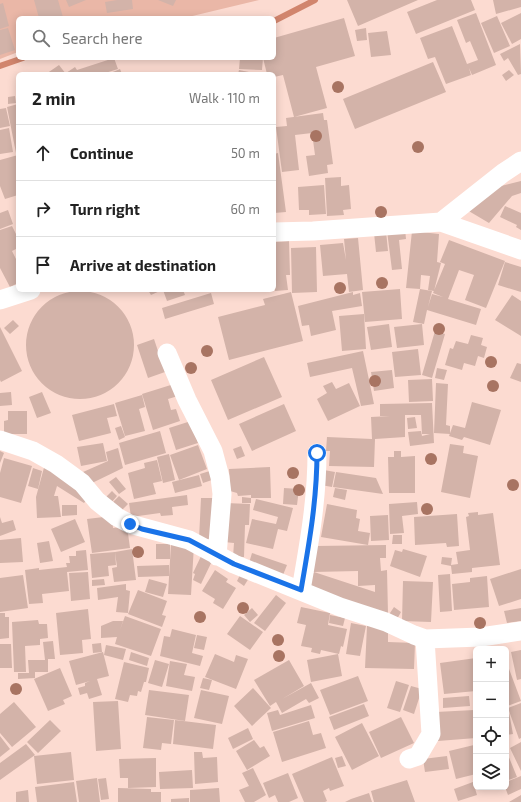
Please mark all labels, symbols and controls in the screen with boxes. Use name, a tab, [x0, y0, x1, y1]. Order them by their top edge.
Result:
search box	[16, 16, 276, 60]
icon: search	[30, 27, 52, 49]
text: Search here	[62, 29, 143, 47]
text: 2 min	[32, 88, 75, 108]
text: Walk · 110 m	[189, 90, 260, 106]
icon: ahead	[32, 142, 54, 164]
text: Continue	[70, 144, 133, 162]
text: 50 m	[231, 145, 260, 161]
icon: right	[32, 198, 54, 220]
text: Turn right	[70, 200, 140, 218]
text: 60 m	[230, 201, 260, 217]
icon: arrive	[32, 254, 54, 276]
text: Arrive at destination	[70, 256, 216, 274]
route start	[308, 444, 326, 462]
route end	[121, 515, 139, 533]
map controls	[473, 646, 509, 790]
button: +	[473, 646, 509, 682]
button: −	[473, 682, 509, 718]
button: locate	[473, 718, 509, 754]
button: layers	[473, 754, 509, 790]

